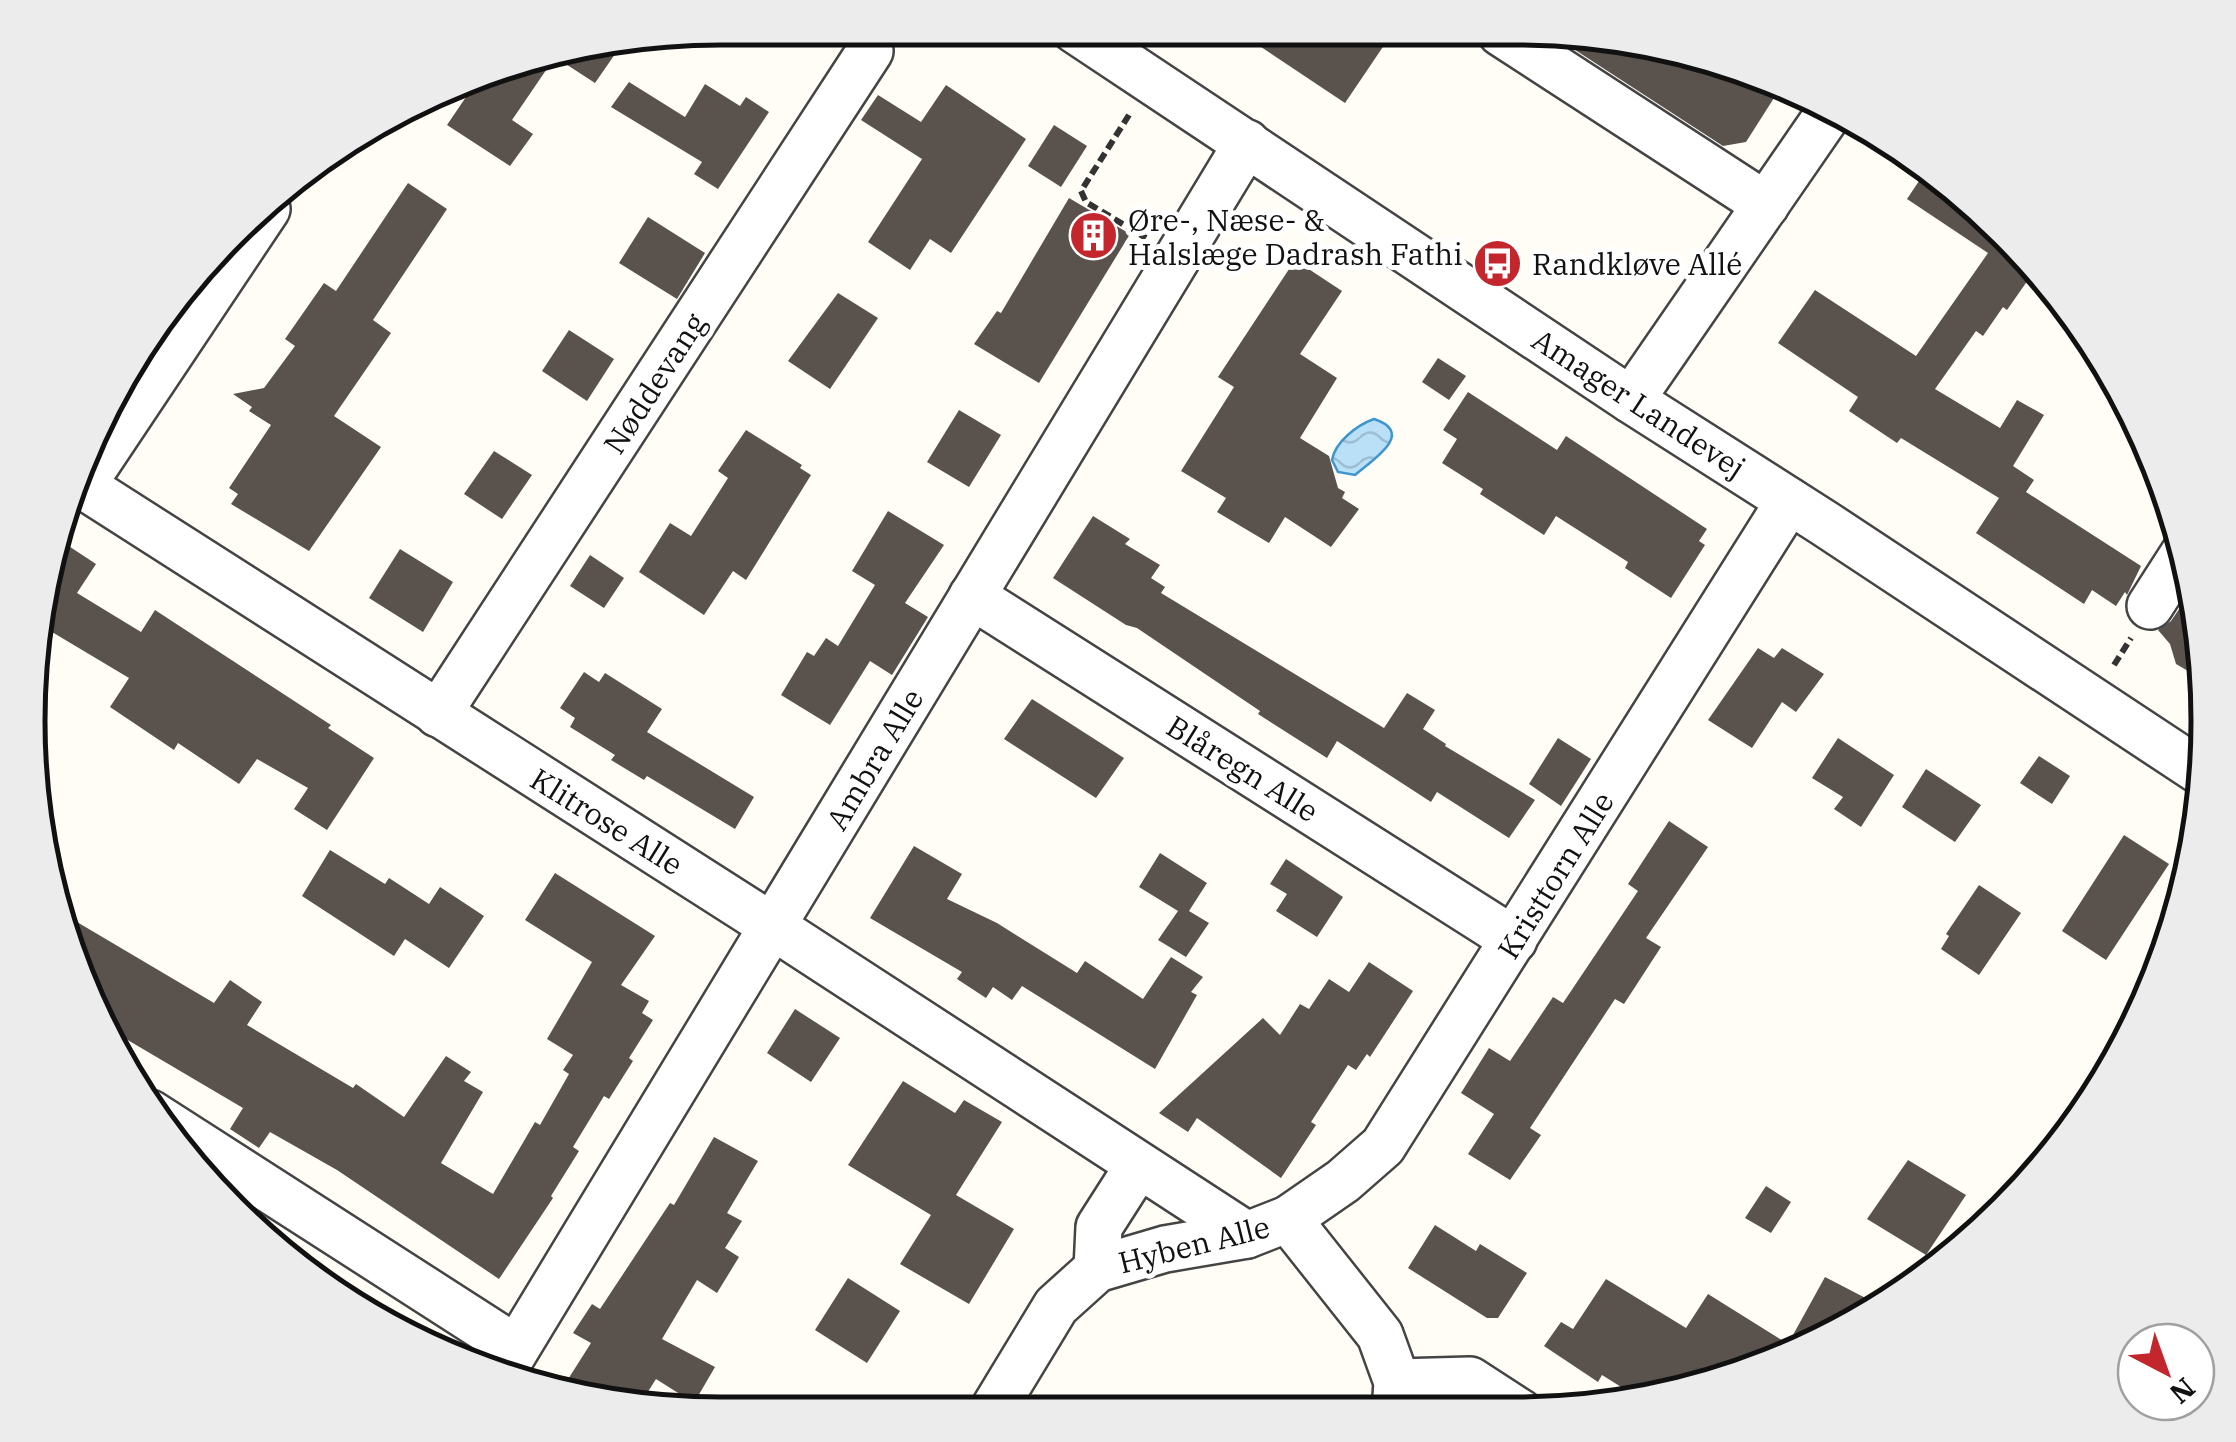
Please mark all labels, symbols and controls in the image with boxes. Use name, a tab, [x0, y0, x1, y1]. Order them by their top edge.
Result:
place label: Øre-, Næse- & Halslæge Dadrash Fathi	[1128, 200, 1463, 273]
building icon: Øre-, Næse- & Halslæge Dadrash Fathi	[1067, 210, 1119, 262]
bus stop icon: Randkløve Allé	[1471, 237, 1523, 289]
place label: Randkløve Allé	[1532, 244, 1742, 283]
street label: Nøddevang	[594, 305, 714, 461]
street label: Amager Landevej	[1525, 320, 1753, 486]
street label: Ambra Alle	[817, 681, 931, 837]
street label: Blåregn Alle	[1160, 706, 1326, 830]
street label: Klitrose Alle	[524, 759, 690, 883]
street label: Kristtorn Alle	[1488, 784, 1622, 966]
street label: Hyben Alle	[1114, 1206, 1274, 1282]
north arrow	[2116, 1322, 2216, 1422]
text: N	[2162, 1370, 2203, 1412]

